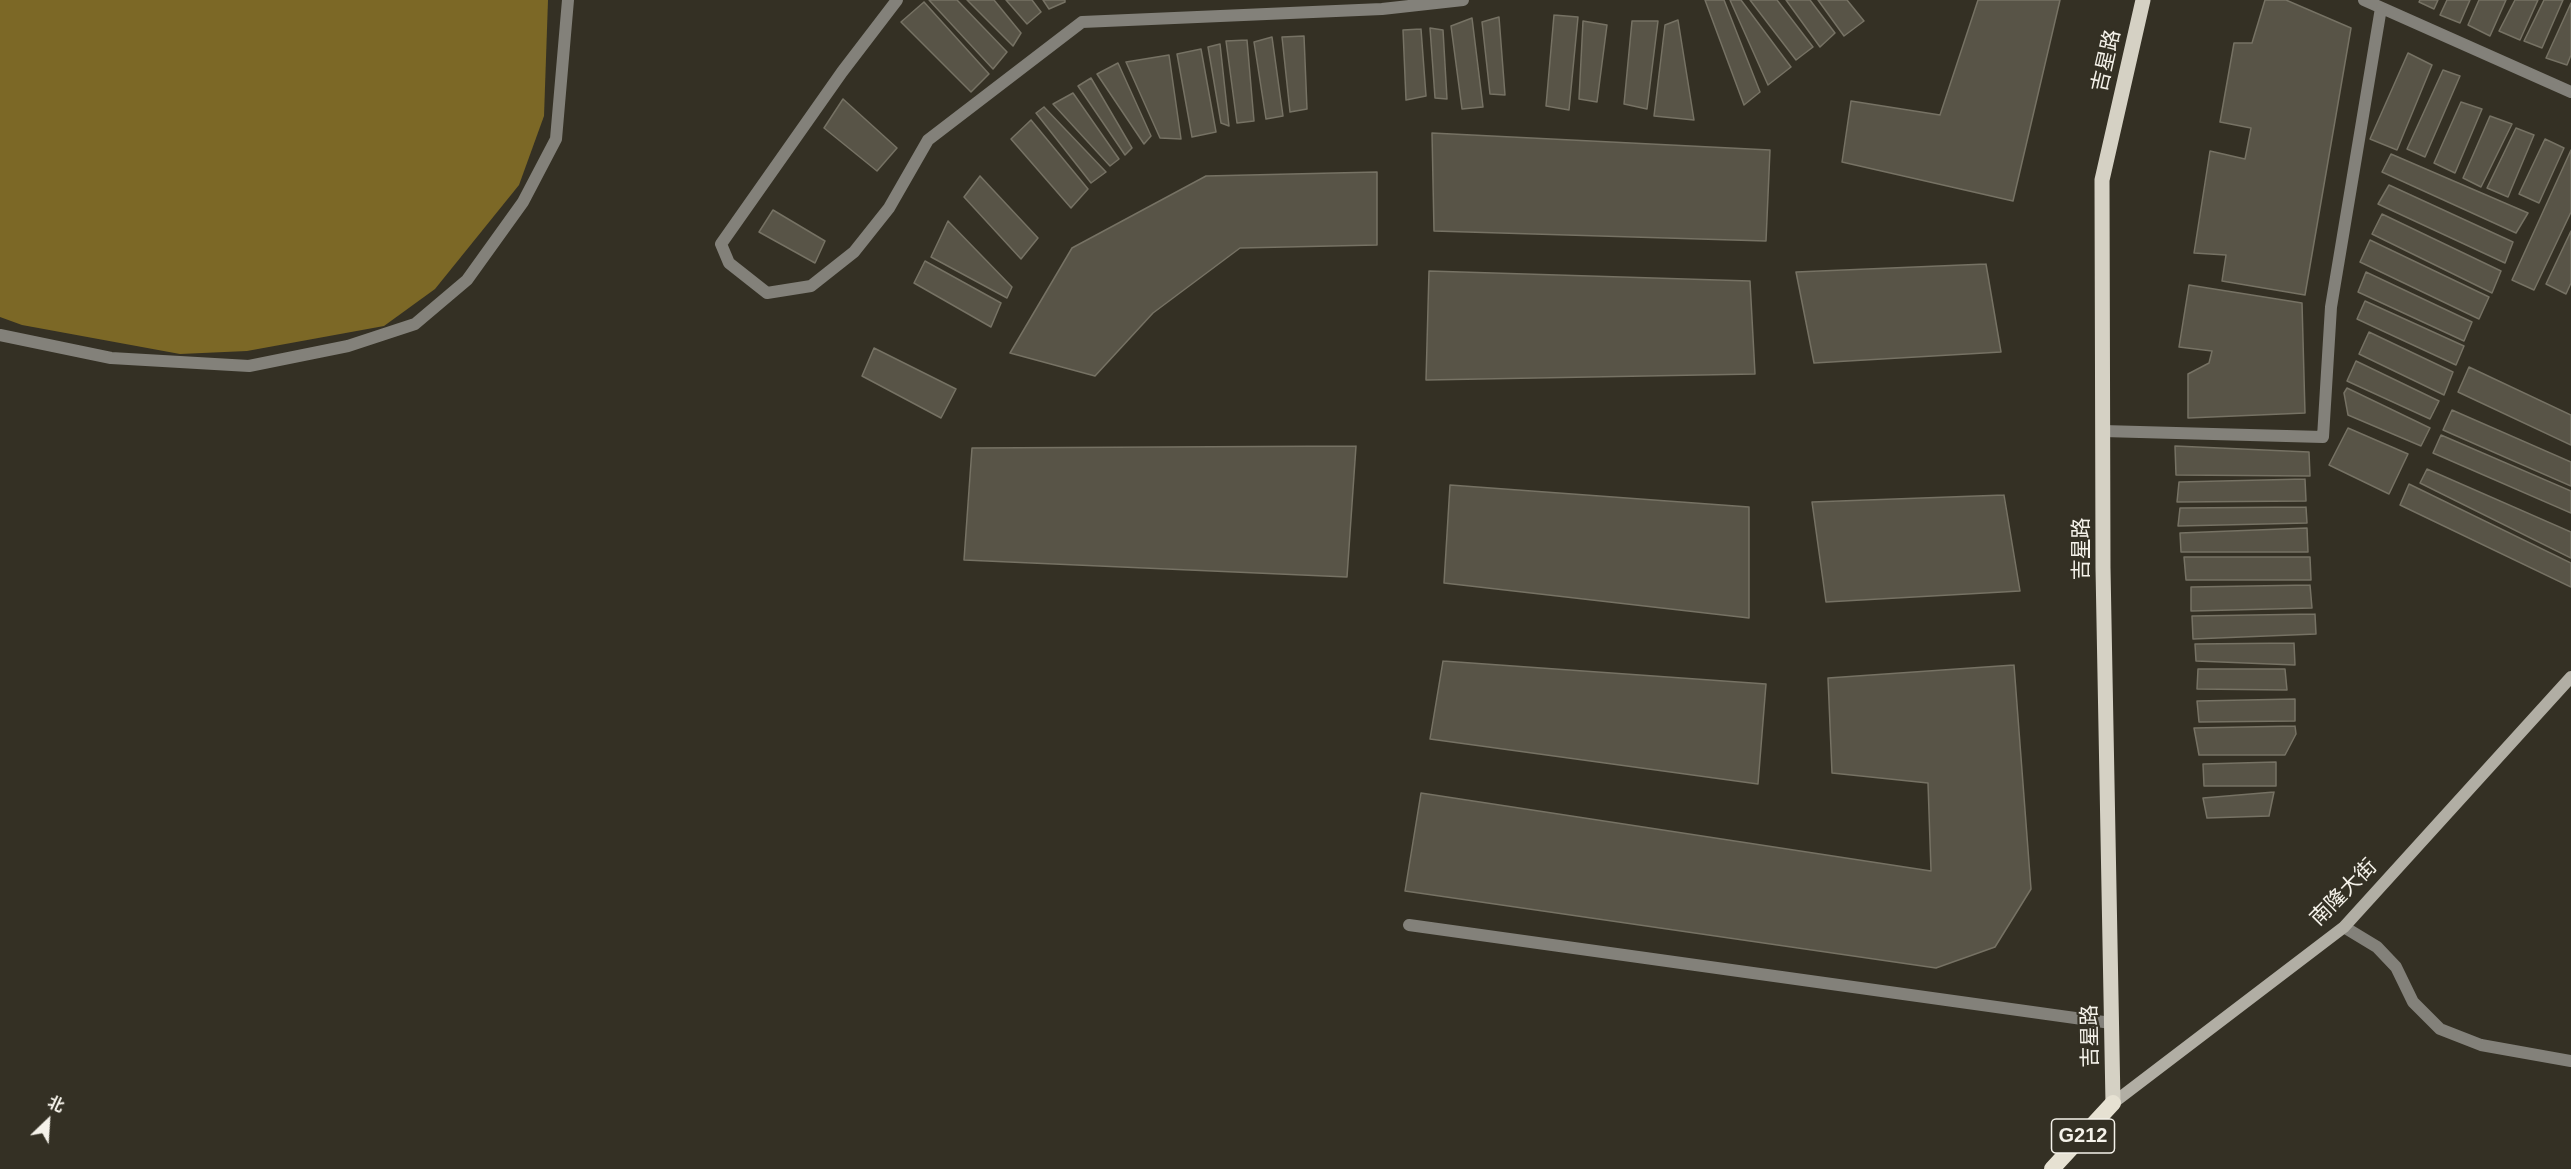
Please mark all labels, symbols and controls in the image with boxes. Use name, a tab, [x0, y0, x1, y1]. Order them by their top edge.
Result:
street label: 吉星路	[2088, 27, 2126, 95]
street label: 吉星路	[2069, 518, 2095, 580]
street label: 南隆大街	[2305, 854, 2383, 932]
street label: 吉星路	[2078, 1004, 2104, 1068]
north arrow	[18, 1091, 78, 1151]
text: 北	[45, 1093, 67, 1115]
road number: G212	[2052, 1119, 2114, 1153]

